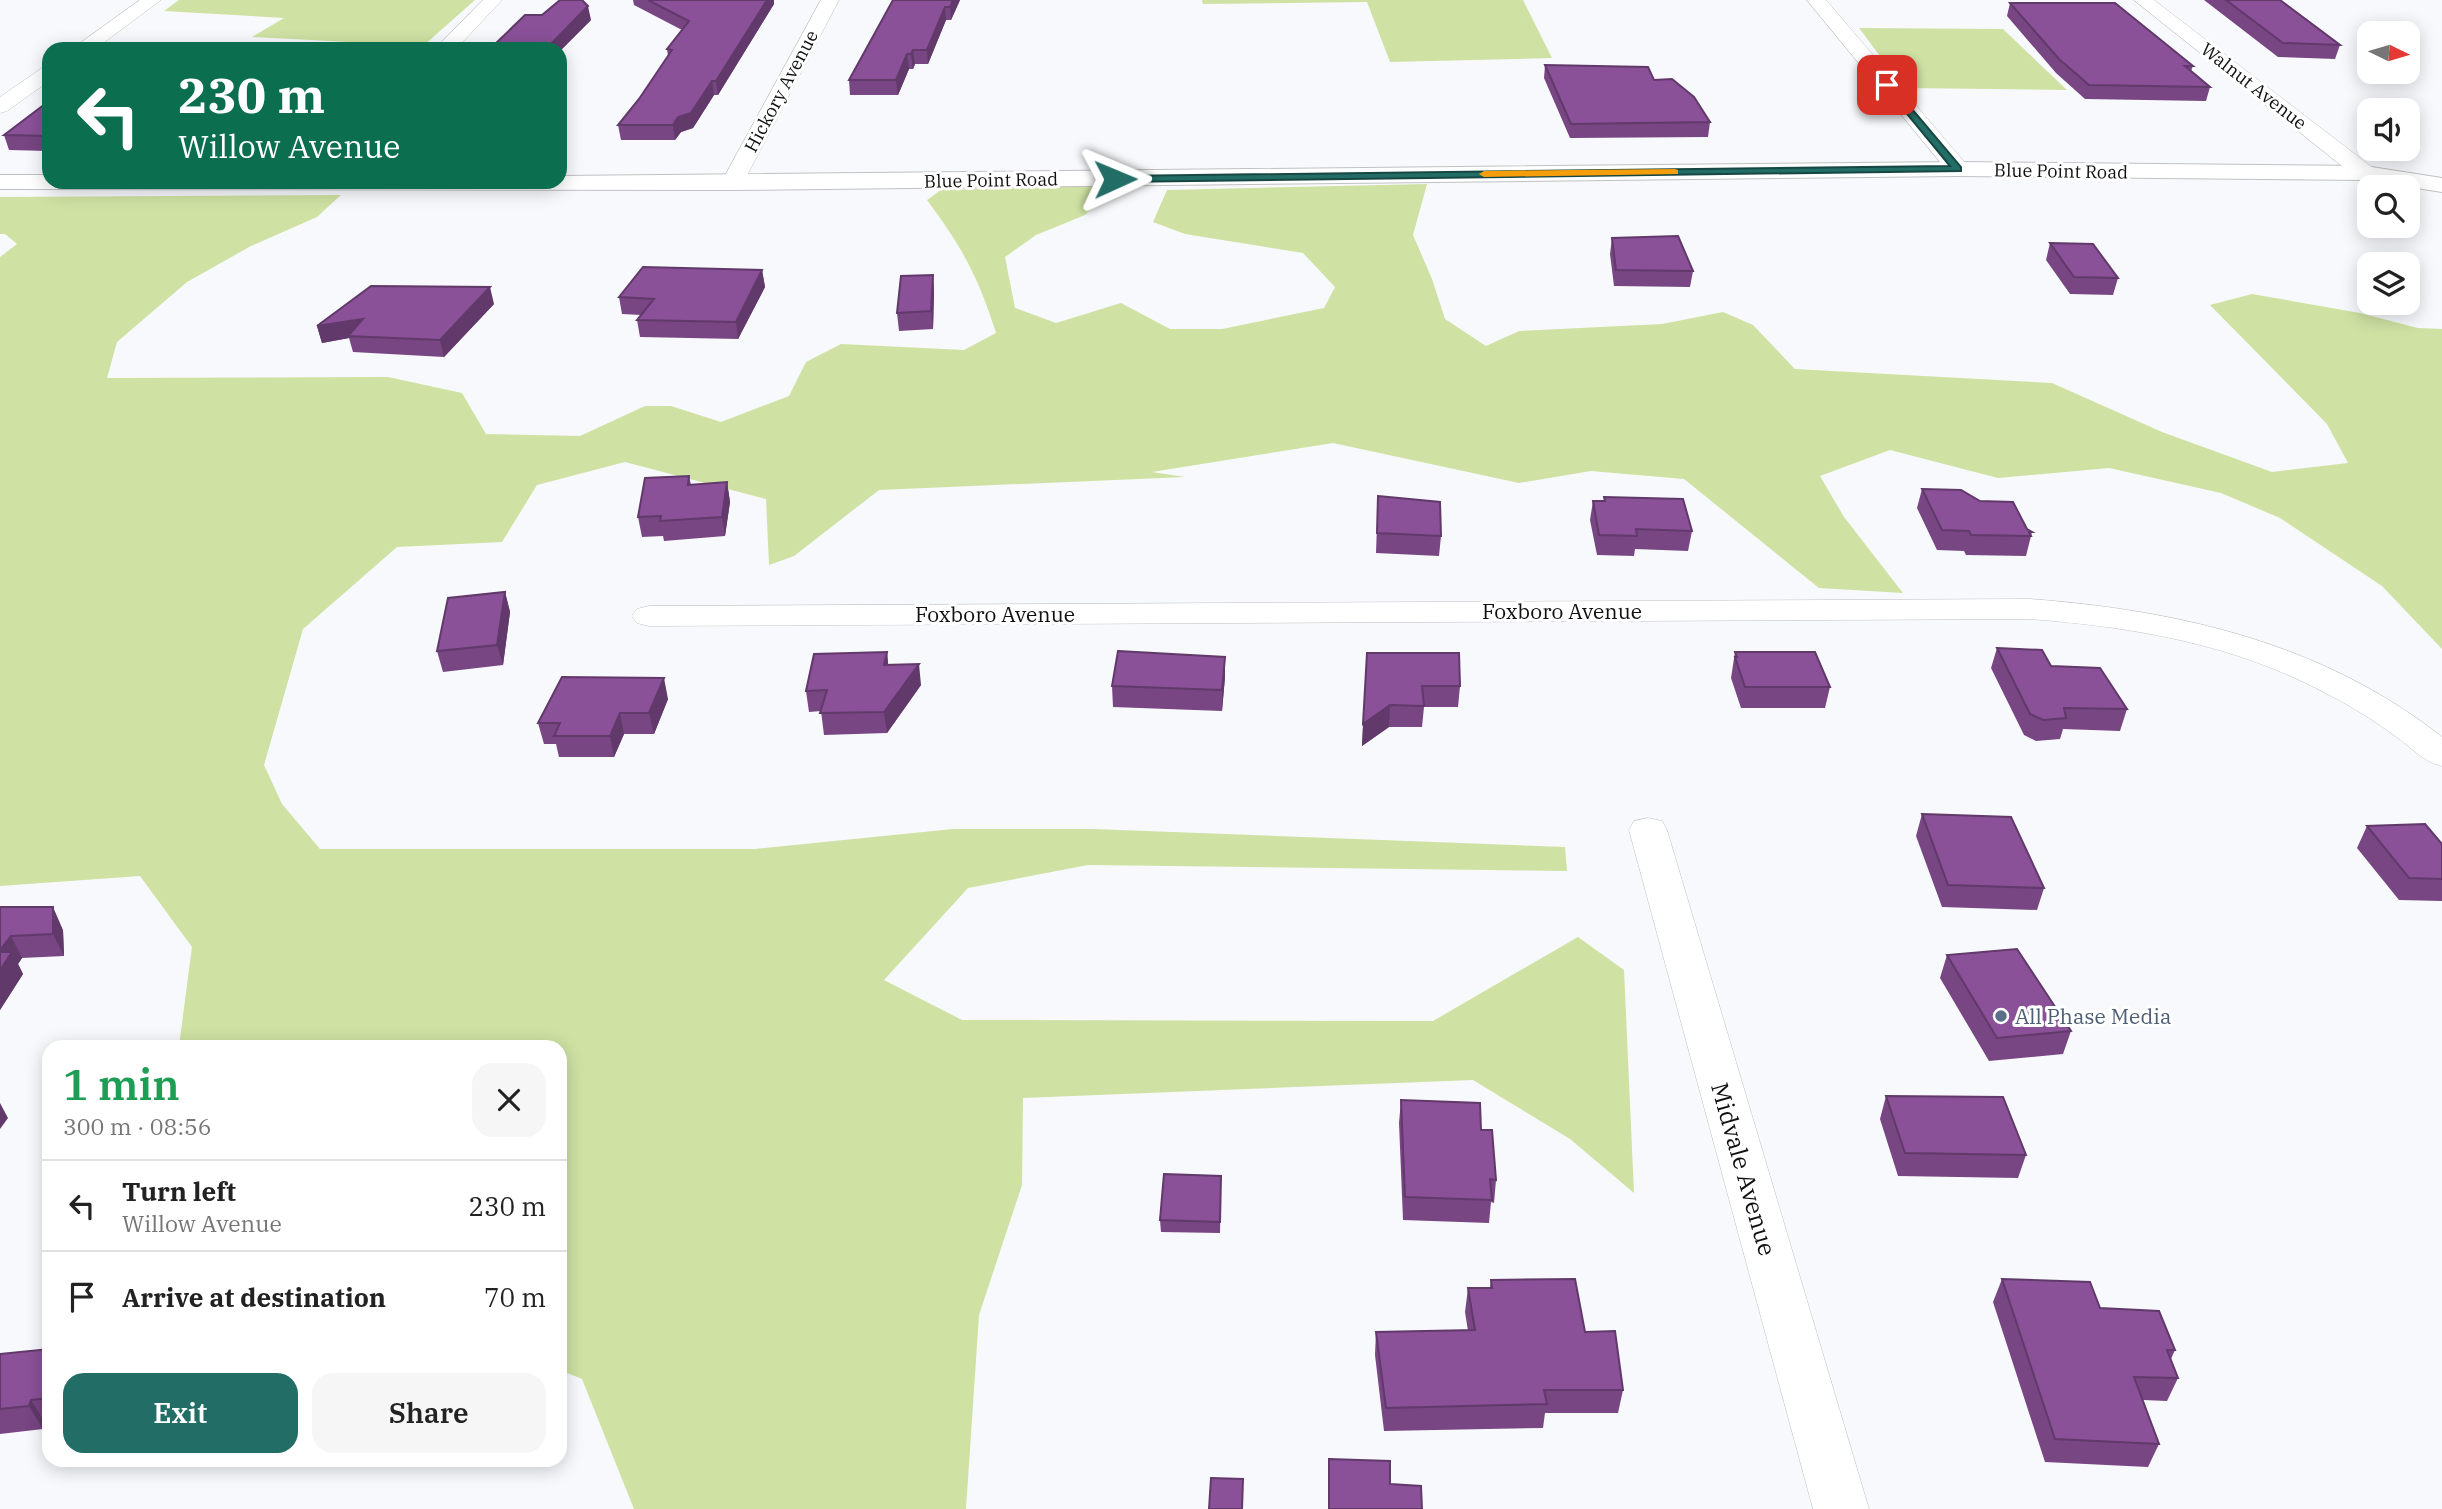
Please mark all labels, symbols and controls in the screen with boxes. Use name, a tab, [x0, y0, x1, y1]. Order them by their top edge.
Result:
north arrow	[2357, 21, 2420, 84]
map controls	[2357, 21, 2420, 315]
street label: Hickory Avenue	[739, 26, 823, 156]
street label: Walnut Avenue	[2196, 38, 2312, 134]
pin	[1857, 55, 1917, 115]
text: 230 m	[178, 63, 325, 126]
icon: arrive	[1868, 66, 1906, 104]
icon: left	[63, 70, 154, 161]
button: sound	[2357, 98, 2420, 161]
text: Willow Avenue	[178, 125, 400, 167]
position arrow	[1078, 142, 1152, 216]
street label: Blue Point Road	[1994, 158, 2128, 184]
street label: Blue Point Road	[924, 167, 1058, 193]
button: search	[2357, 175, 2420, 238]
button: layers	[2357, 252, 2420, 315]
street label: Foxboro Avenue	[1482, 597, 1642, 625]
street label: Foxboro Avenue	[915, 600, 1075, 628]
place label: All Phase Media	[2015, 1002, 2171, 1030]
marker: All Phase Media	[1993, 1008, 2009, 1024]
text: 1 min	[63, 1057, 180, 1112]
button: close	[472, 1063, 546, 1137]
street label: Midvale Avenue	[1704, 1079, 1784, 1259]
text: 300 m · 08:56	[63, 1111, 212, 1141]
text: Turn left	[122, 1174, 236, 1208]
icon: left	[63, 1187, 101, 1225]
text: 230 m	[468, 1189, 546, 1223]
text: Willow Avenue	[122, 1208, 282, 1238]
icon: arrive	[63, 1278, 101, 1316]
text: Arrive at destination	[122, 1280, 386, 1314]
text: 70 m	[484, 1280, 546, 1314]
button: Exit	[63, 1373, 298, 1453]
button: Share	[312, 1373, 546, 1453]

